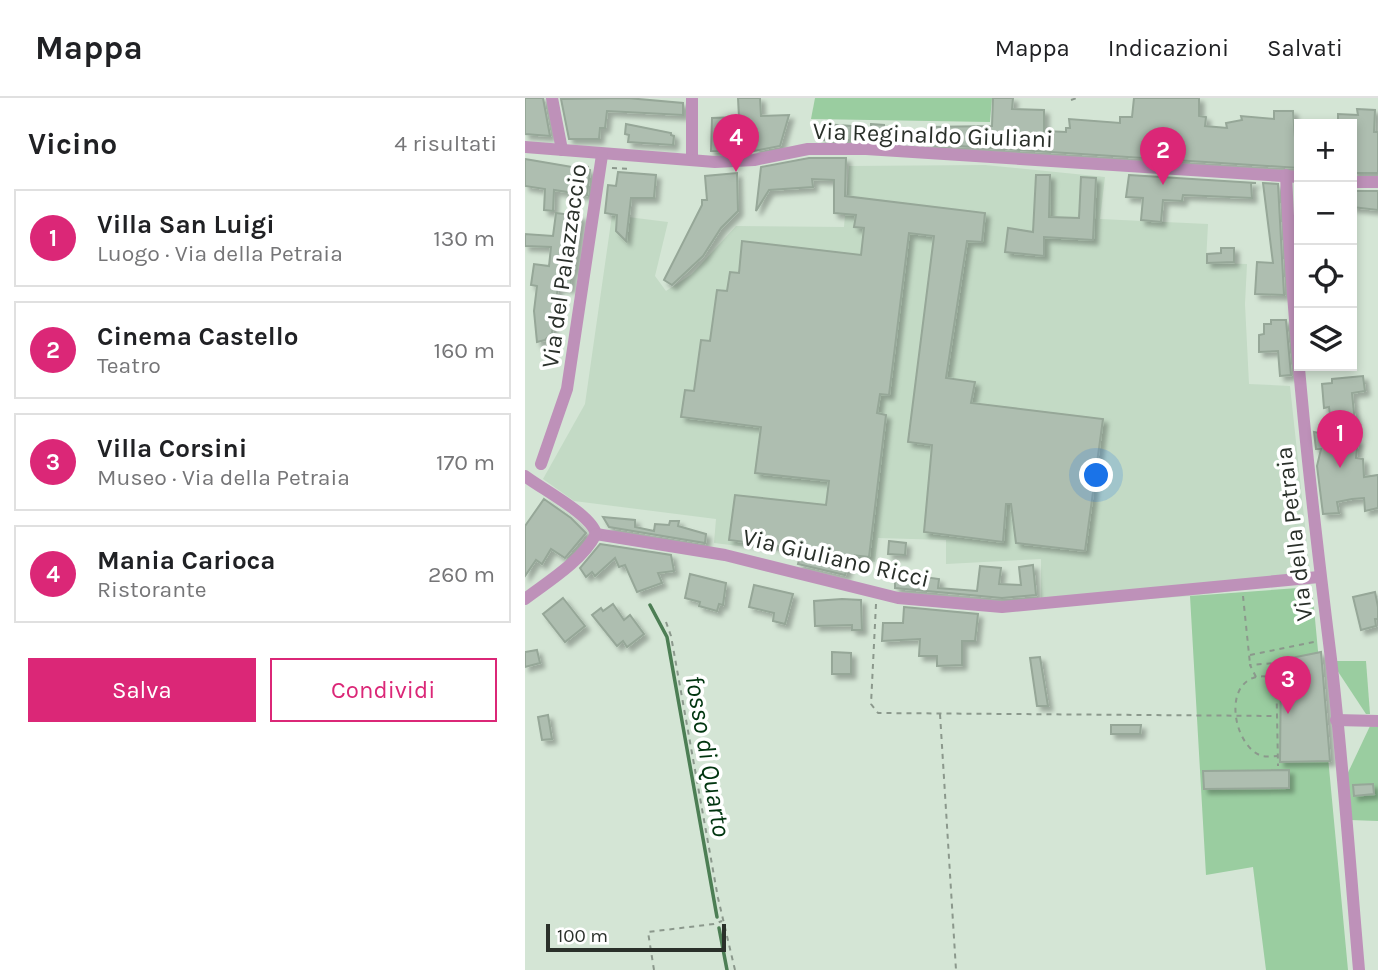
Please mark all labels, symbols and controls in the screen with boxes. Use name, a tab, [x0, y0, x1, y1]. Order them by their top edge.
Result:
text: Mappa	[35, 29, 143, 67]
text: Mappa	[995, 34, 1070, 62]
text: Indicazioni	[1108, 34, 1229, 62]
text: Salvati	[1267, 34, 1343, 62]
pin: 4	[713, 114, 759, 172]
street label: Via Reginaldo Giuliani	[812, 117, 1054, 153]
map controls	[1294, 119, 1357, 371]
button: +	[1294, 119, 1357, 182]
text: Vicino	[28, 126, 117, 162]
pin: 2	[1140, 127, 1186, 185]
text: 4 risultati	[394, 130, 497, 157]
street label: Via del Palazzaccio	[536, 162, 592, 370]
button: −	[1294, 182, 1357, 245]
text: Villa San Luigi	[97, 209, 275, 240]
text: 1	[49, 225, 57, 252]
text: 130 m	[433, 225, 495, 252]
text: Luogo · Via della Petraia	[97, 240, 343, 267]
button: locate	[1294, 245, 1357, 308]
button: layers	[1294, 308, 1357, 371]
text: Cinema Castello	[97, 321, 298, 352]
text: 2	[46, 337, 60, 364]
text: 160 m	[434, 337, 495, 364]
text: Teatro	[97, 352, 161, 379]
pin: 1	[1317, 410, 1363, 468]
text: Villa Corsini	[97, 433, 247, 464]
street label: Via della Petraia	[1269, 445, 1319, 623]
text: 3	[46, 449, 60, 476]
text: 170 m	[436, 449, 495, 476]
your location	[1079, 458, 1113, 492]
text: Museo · Via della Petraia	[97, 464, 350, 491]
street label: Via Giuliano Ricci	[740, 523, 932, 593]
text: Mania Carioca	[97, 545, 276, 576]
text: 4	[46, 561, 60, 588]
text: 260 m	[428, 561, 495, 588]
text: Ristorante	[97, 576, 207, 603]
pin: 3	[1265, 656, 1311, 714]
button: Salva	[28, 658, 256, 722]
button: Condividi	[270, 658, 497, 722]
water label: fosso di Quarto	[679, 673, 737, 839]
scale bar	[546, 921, 726, 953]
text: 100 m	[557, 925, 608, 947]

